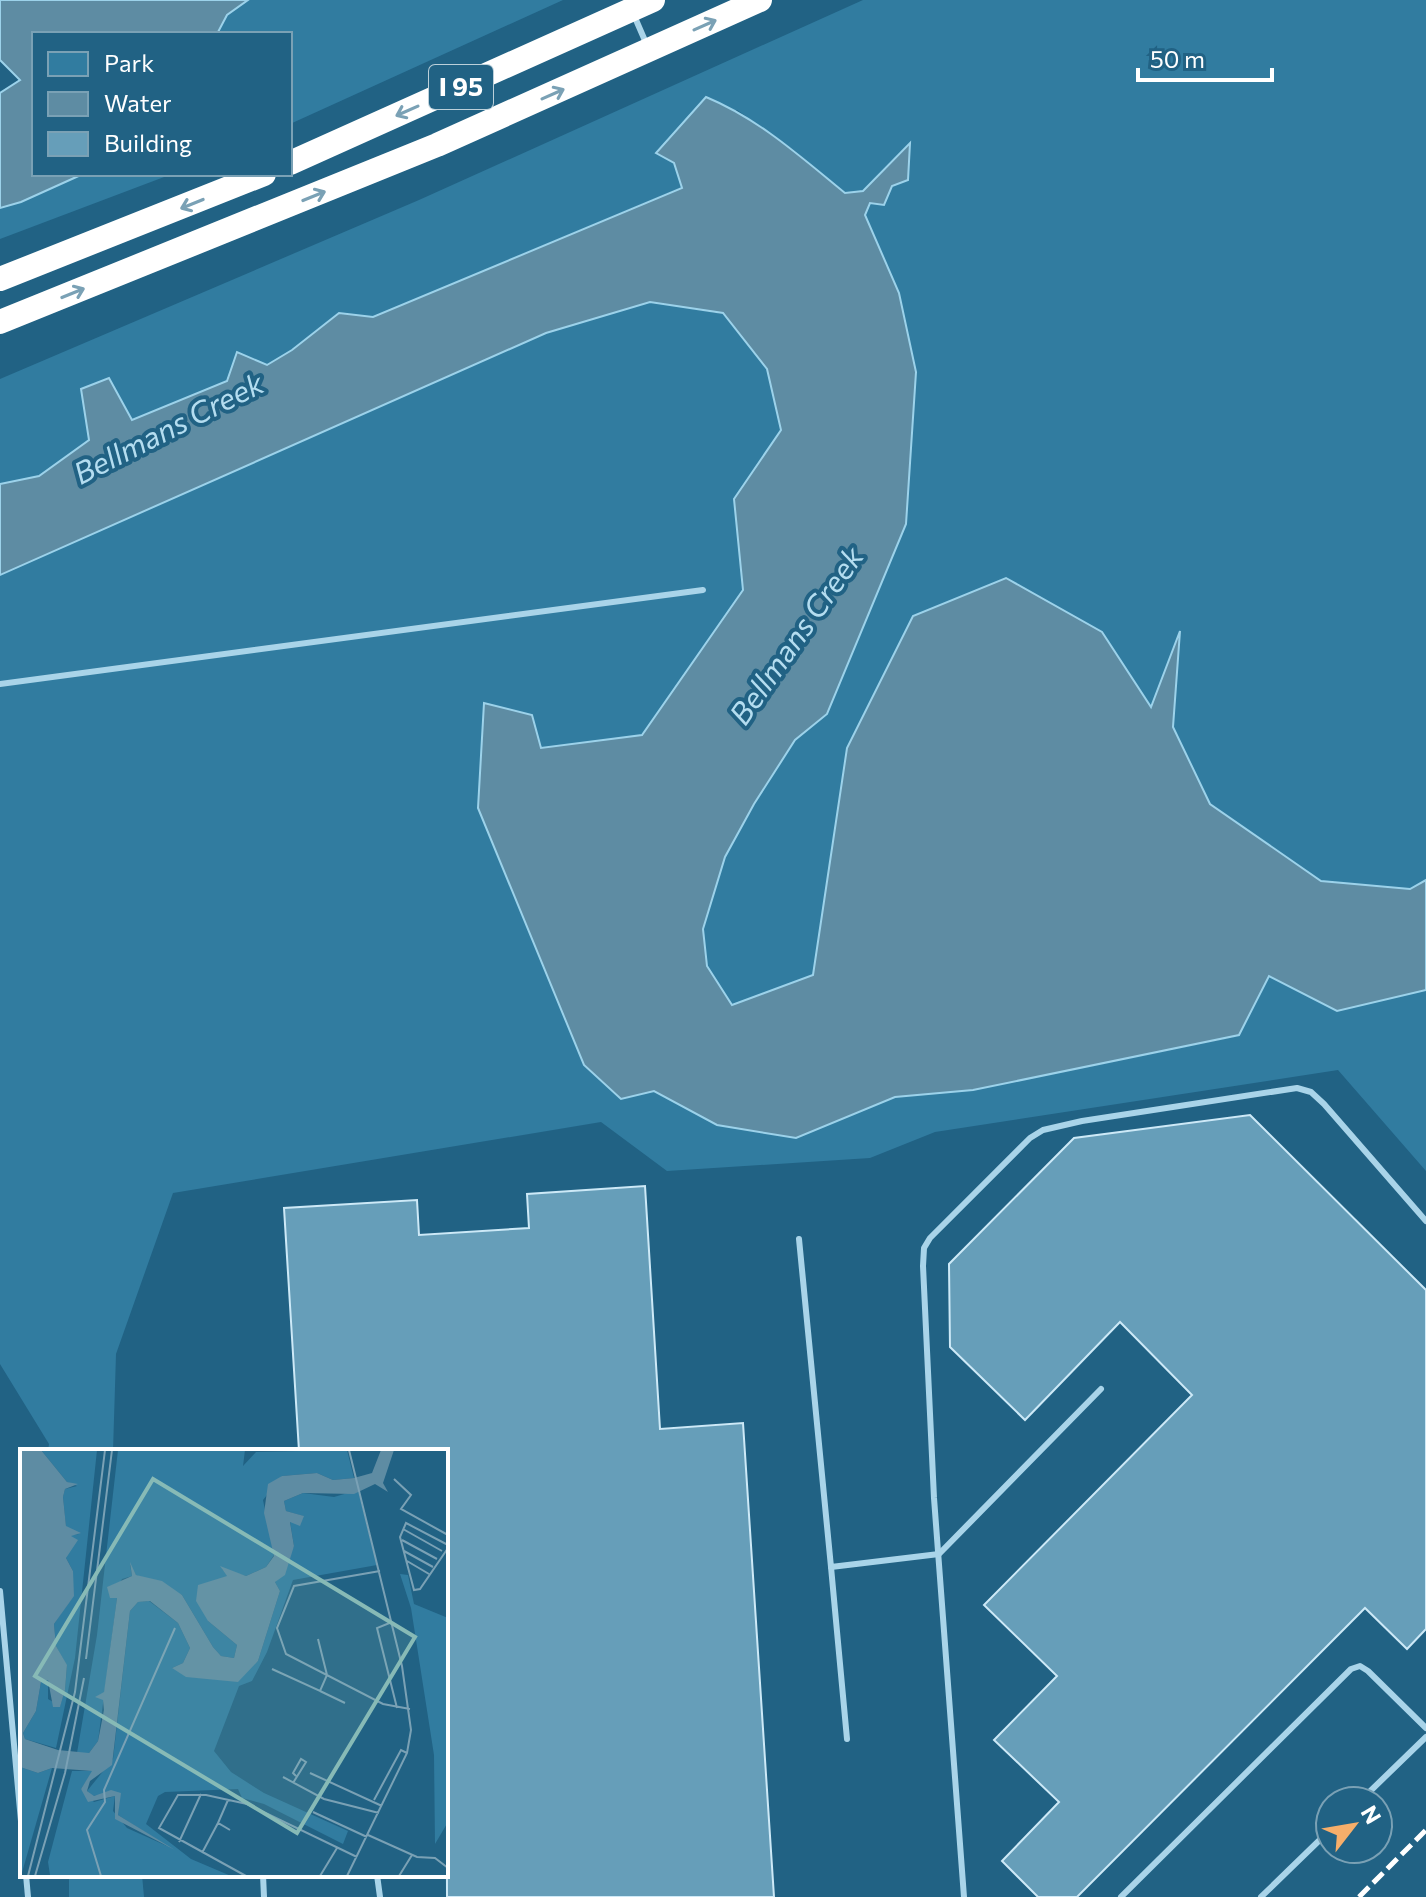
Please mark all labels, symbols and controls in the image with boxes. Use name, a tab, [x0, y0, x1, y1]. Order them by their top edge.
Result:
one-way arrow	[692, 17, 716, 32]
legend	[32, 32, 292, 176]
scale bar	[1138, 32, 1272, 82]
text: 50 m	[1150, 44, 1205, 73]
text: Park	[104, 48, 154, 77]
road number: I 95	[429, 65, 493, 109]
one-way arrow	[540, 85, 564, 100]
text: Water	[104, 88, 172, 117]
one-way arrow	[395, 104, 419, 119]
text: Building	[104, 128, 192, 157]
one-way arrow	[301, 187, 326, 202]
one-way arrow	[180, 197, 205, 212]
one-way arrow	[60, 285, 85, 300]
water label: Bellmans Creek	[66, 363, 270, 491]
water label: Bellmans Creek	[720, 538, 870, 731]
inset map	[20, 1449, 448, 1877]
north arrow	[1314, 1785, 1394, 1865]
text: N	[1356, 1800, 1387, 1828]

